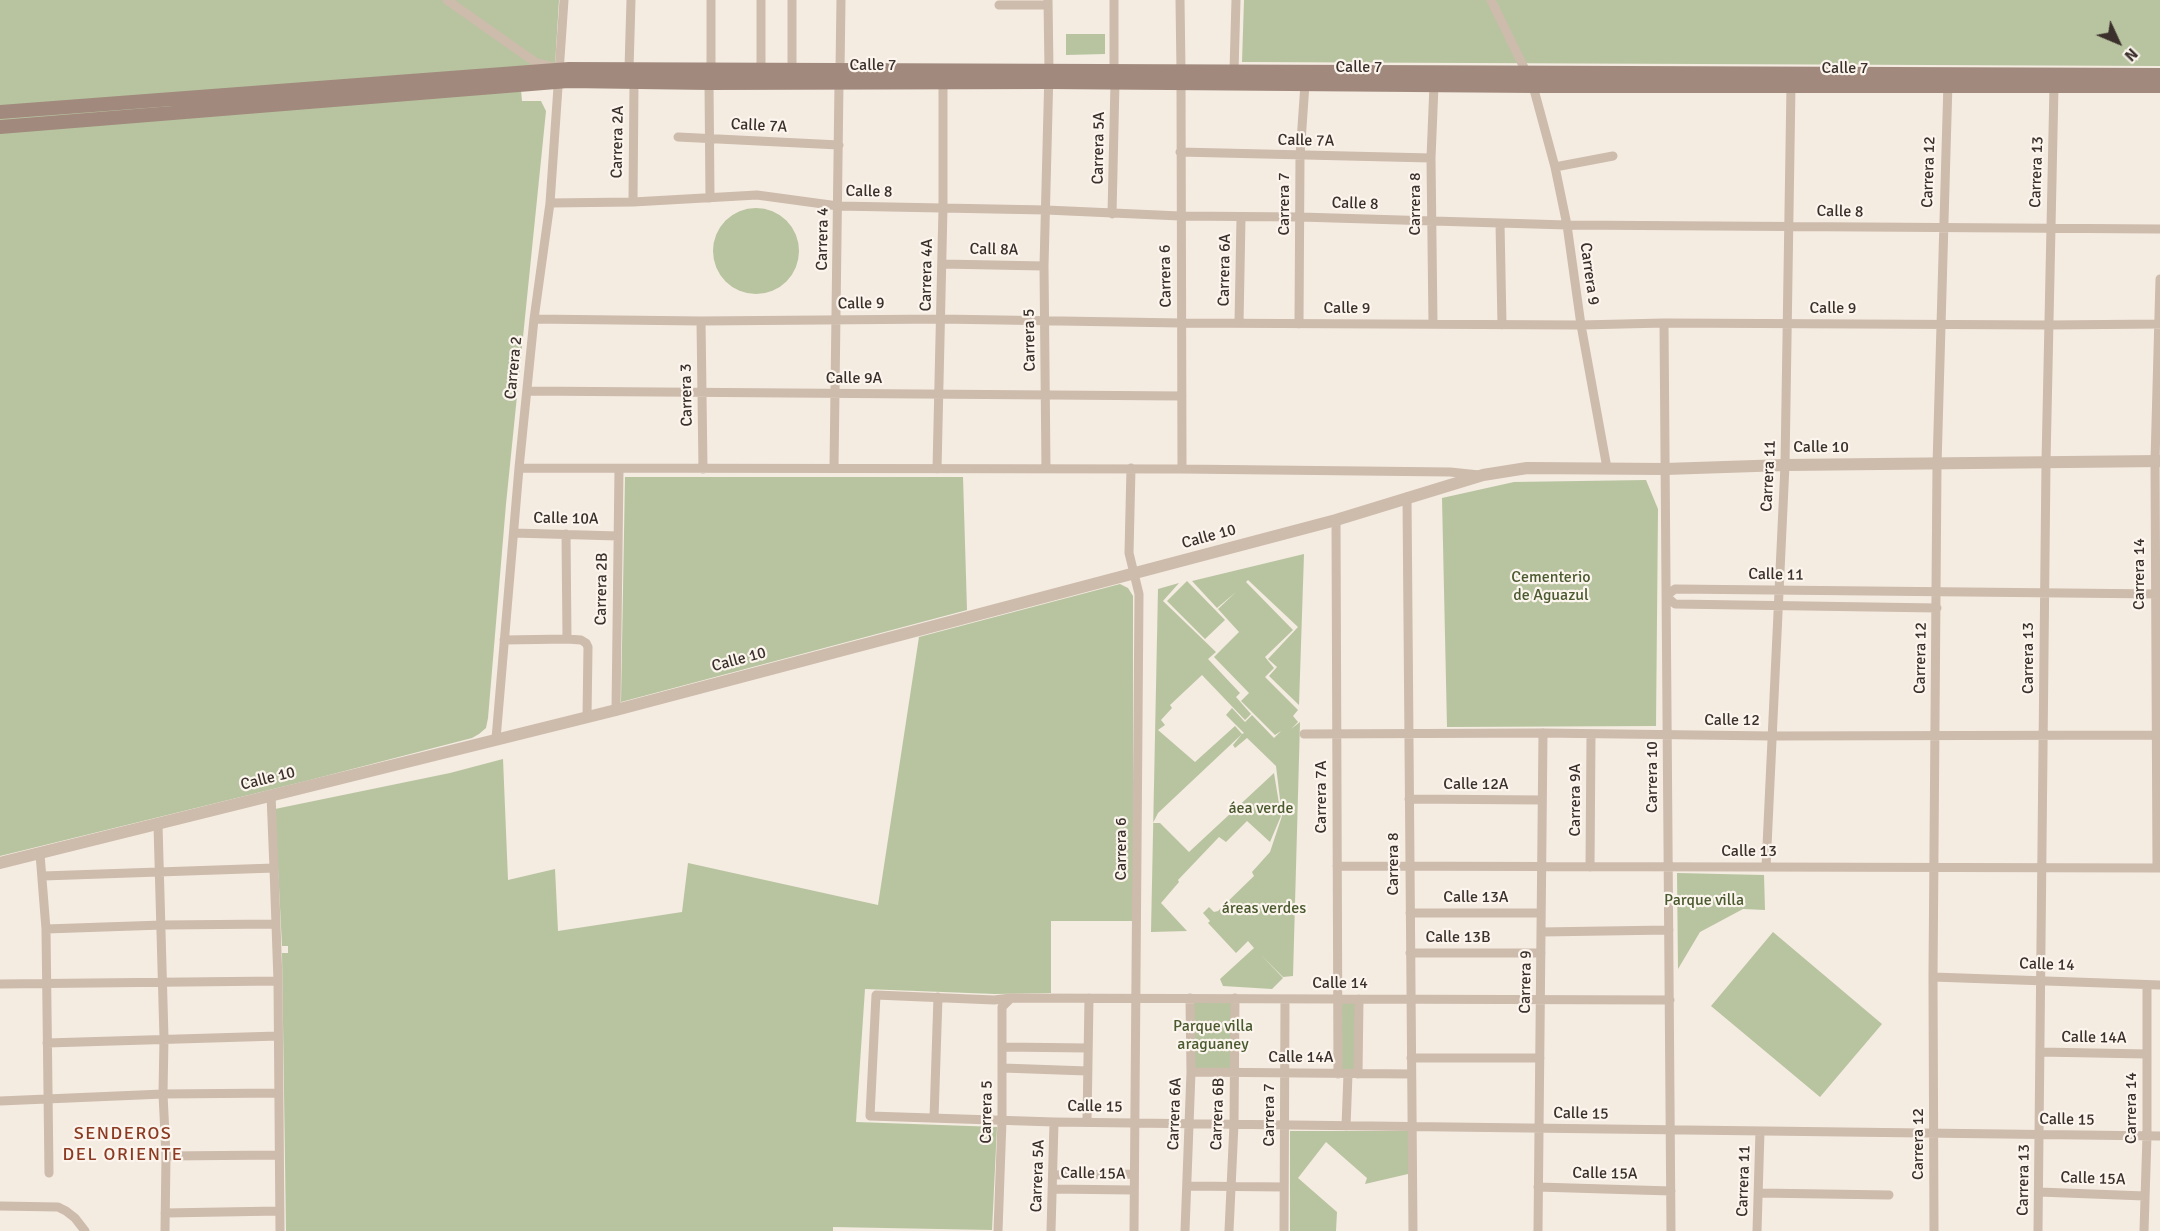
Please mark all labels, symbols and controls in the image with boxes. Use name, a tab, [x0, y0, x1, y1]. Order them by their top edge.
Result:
north arrow	[2088, 12, 2148, 72]
text: N	[2120, 44, 2142, 65]
street label: Calle 7	[850, 56, 896, 76]
street label: Calle 7	[1336, 58, 1382, 78]
street label: Calle 7	[1822, 59, 1868, 79]
street label: Carrera 2A	[608, 105, 628, 179]
street label: Carrera 5A	[1089, 111, 1109, 185]
street label: Calle 7A	[730, 115, 788, 137]
street label: Calle 7A	[1277, 131, 1335, 151]
street label: Carrera 12	[1918, 136, 1940, 208]
street label: Carrera 13	[2026, 136, 2048, 208]
street label: Carrera 7	[1275, 172, 1295, 236]
street label: Carrera 8	[1406, 172, 1426, 236]
street label: Calle 8	[845, 182, 893, 202]
street label: Calle 8	[1331, 194, 1379, 214]
street label: Calle 8	[1816, 202, 1864, 222]
street label: Carrera 4	[813, 207, 833, 271]
street label: Carrera 6A	[1215, 233, 1235, 307]
street label: Carrera 4A	[917, 238, 937, 312]
street label: Call 8A	[969, 240, 1019, 260]
street label: Carrera 9	[1575, 241, 1603, 307]
street label: Carrera 6	[1156, 244, 1176, 308]
street label: Calle 9	[837, 294, 885, 314]
street label: Calle 9	[1324, 299, 1370, 319]
street label: Calle 9	[1810, 299, 1856, 319]
street label: Carrera 5	[1020, 308, 1040, 372]
street label: Carrera 2	[501, 336, 527, 400]
street label: Carrera 3	[677, 363, 697, 427]
street label: Calle 9A	[826, 369, 882, 389]
street label: Calle 10	[1793, 438, 1849, 458]
street label: Carrera 11	[1758, 440, 1780, 512]
street label: Calle 10A	[533, 509, 599, 529]
street label: Calle 10	[1180, 521, 1238, 553]
street label: Carrera 14	[2130, 538, 2150, 610]
street label: Carrera 2B	[592, 552, 612, 626]
street label: Calle 11	[1748, 565, 1804, 585]
park label: Cementerio de Aguazul	[1511, 568, 1591, 606]
street label: Carrera 12	[1911, 622, 1931, 694]
street label: Carrera 13	[2019, 622, 2039, 694]
street label: Calle 10	[710, 644, 768, 676]
street label: Calle 12	[1704, 711, 1760, 731]
street label: Carrera 10	[1643, 741, 1663, 813]
street label: Carrera 7A	[1312, 761, 1332, 833]
street label: Calle 10	[239, 763, 297, 795]
street label: Carrera 9A	[1566, 764, 1586, 836]
street label: Calle 12A	[1443, 775, 1509, 795]
park label: áea verde	[1229, 799, 1293, 819]
street label: Carrera 6	[1112, 817, 1132, 881]
street label: Carrera 8	[1384, 832, 1404, 896]
street label: Calle 13	[1721, 842, 1777, 862]
street label: Calle 13A	[1443, 888, 1509, 908]
park label: Parque villa	[1664, 891, 1744, 911]
park label: áreas verdes	[1222, 899, 1306, 919]
street label: Calle 13B	[1425, 928, 1491, 948]
street label: Carrera 9	[1516, 950, 1536, 1014]
street label: Calle 14	[2019, 954, 2075, 976]
street label: Calle 14	[1312, 974, 1368, 994]
park label: Parque villa araguaney	[1173, 1017, 1253, 1055]
street label: Calle 14A	[2061, 1028, 2127, 1048]
street label: Calle 14A	[1268, 1048, 1334, 1068]
street label: Carrera 14	[2122, 1072, 2142, 1144]
street label: Carrera 6A	[1164, 1077, 1186, 1151]
street label: Carrera 6B	[1207, 1077, 1229, 1151]
street label: Carrera 5	[977, 1080, 997, 1144]
street label: Carrera 7	[1260, 1083, 1280, 1147]
street label: Calle 15	[1067, 1097, 1123, 1117]
street label: Calle 15	[1553, 1104, 1609, 1124]
street label: Carrera 12	[1909, 1108, 1929, 1180]
street label: Calle 15	[2039, 1110, 2095, 1130]
district label: SENDEROS DEL ORIENTE	[63, 1123, 183, 1166]
street label: Carrera 5A	[1027, 1139, 1049, 1213]
street label: Carrera 13	[2014, 1144, 2034, 1216]
street label: Carrera 11	[1733, 1145, 1755, 1217]
street label: Calle 15A	[1060, 1164, 1126, 1184]
street label: Calle 15A	[1572, 1164, 1638, 1184]
street label: Calle 15A	[2060, 1168, 2126, 1190]

